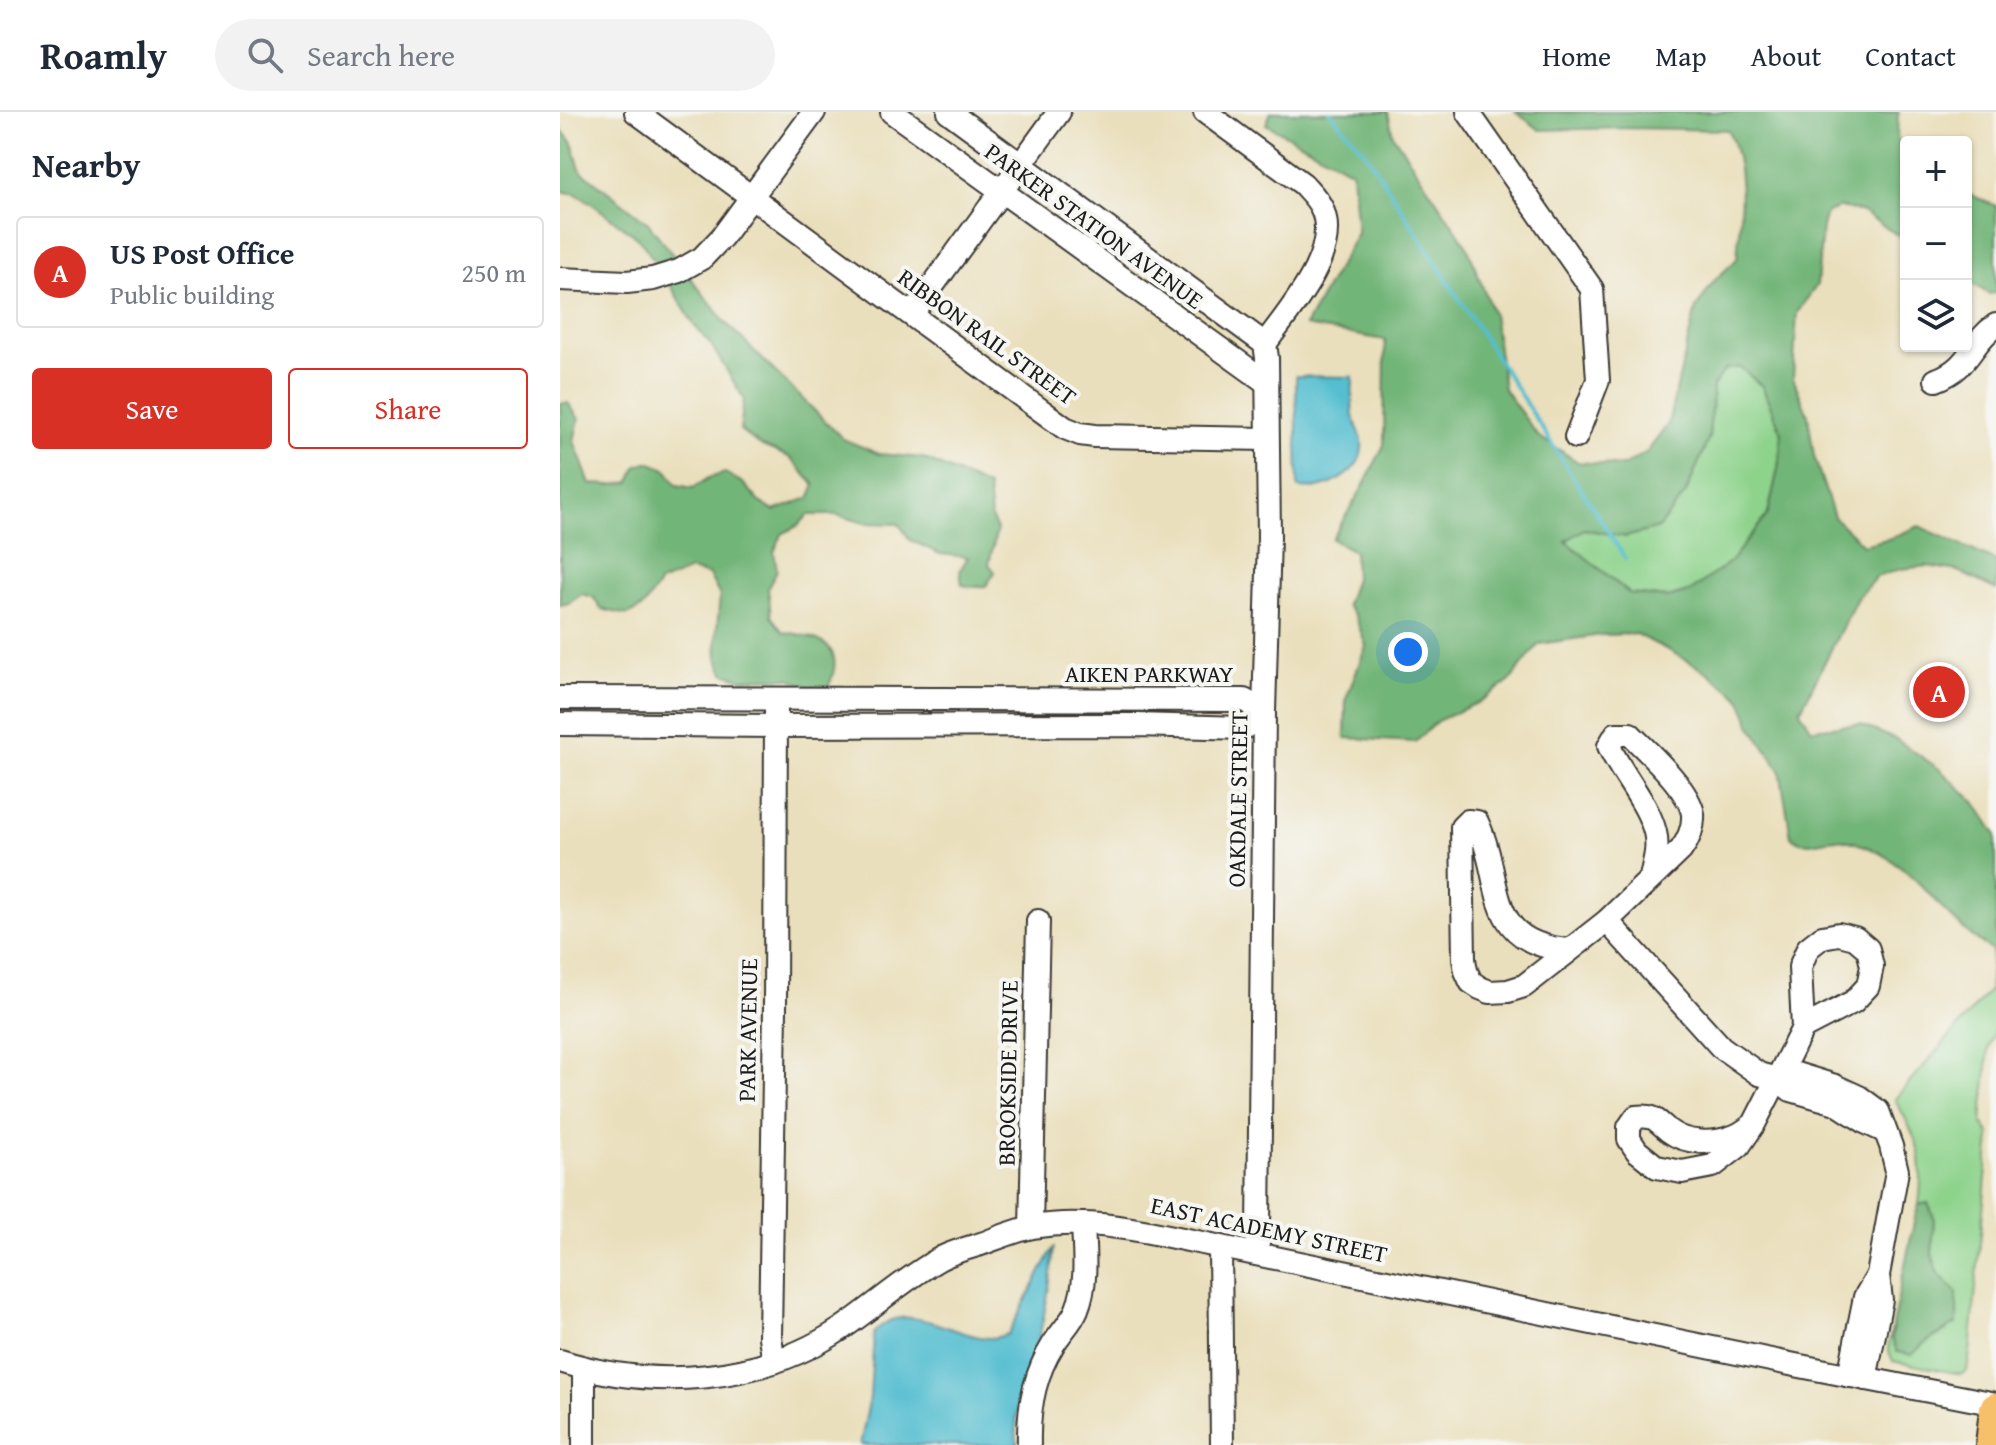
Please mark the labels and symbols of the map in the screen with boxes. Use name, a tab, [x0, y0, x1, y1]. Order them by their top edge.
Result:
street label: PARKER STATION AVENUE	[978, 134, 1211, 317]
street label: RIBBON RAIL STREET	[891, 260, 1084, 413]
your location	[1388, 632, 1428, 672]
street label: AIKEN PARKWAY	[1065, 656, 1233, 691]
pin: A	[1913, 662, 1965, 722]
street label: OAKDALE STREET	[1218, 710, 1257, 888]
street label: PARK AVENUE	[729, 958, 766, 1102]
street label: BROOKSIDE DRIVE	[988, 980, 1027, 1166]
street label: EAST ACADEMY STREET	[1148, 1187, 1391, 1272]

